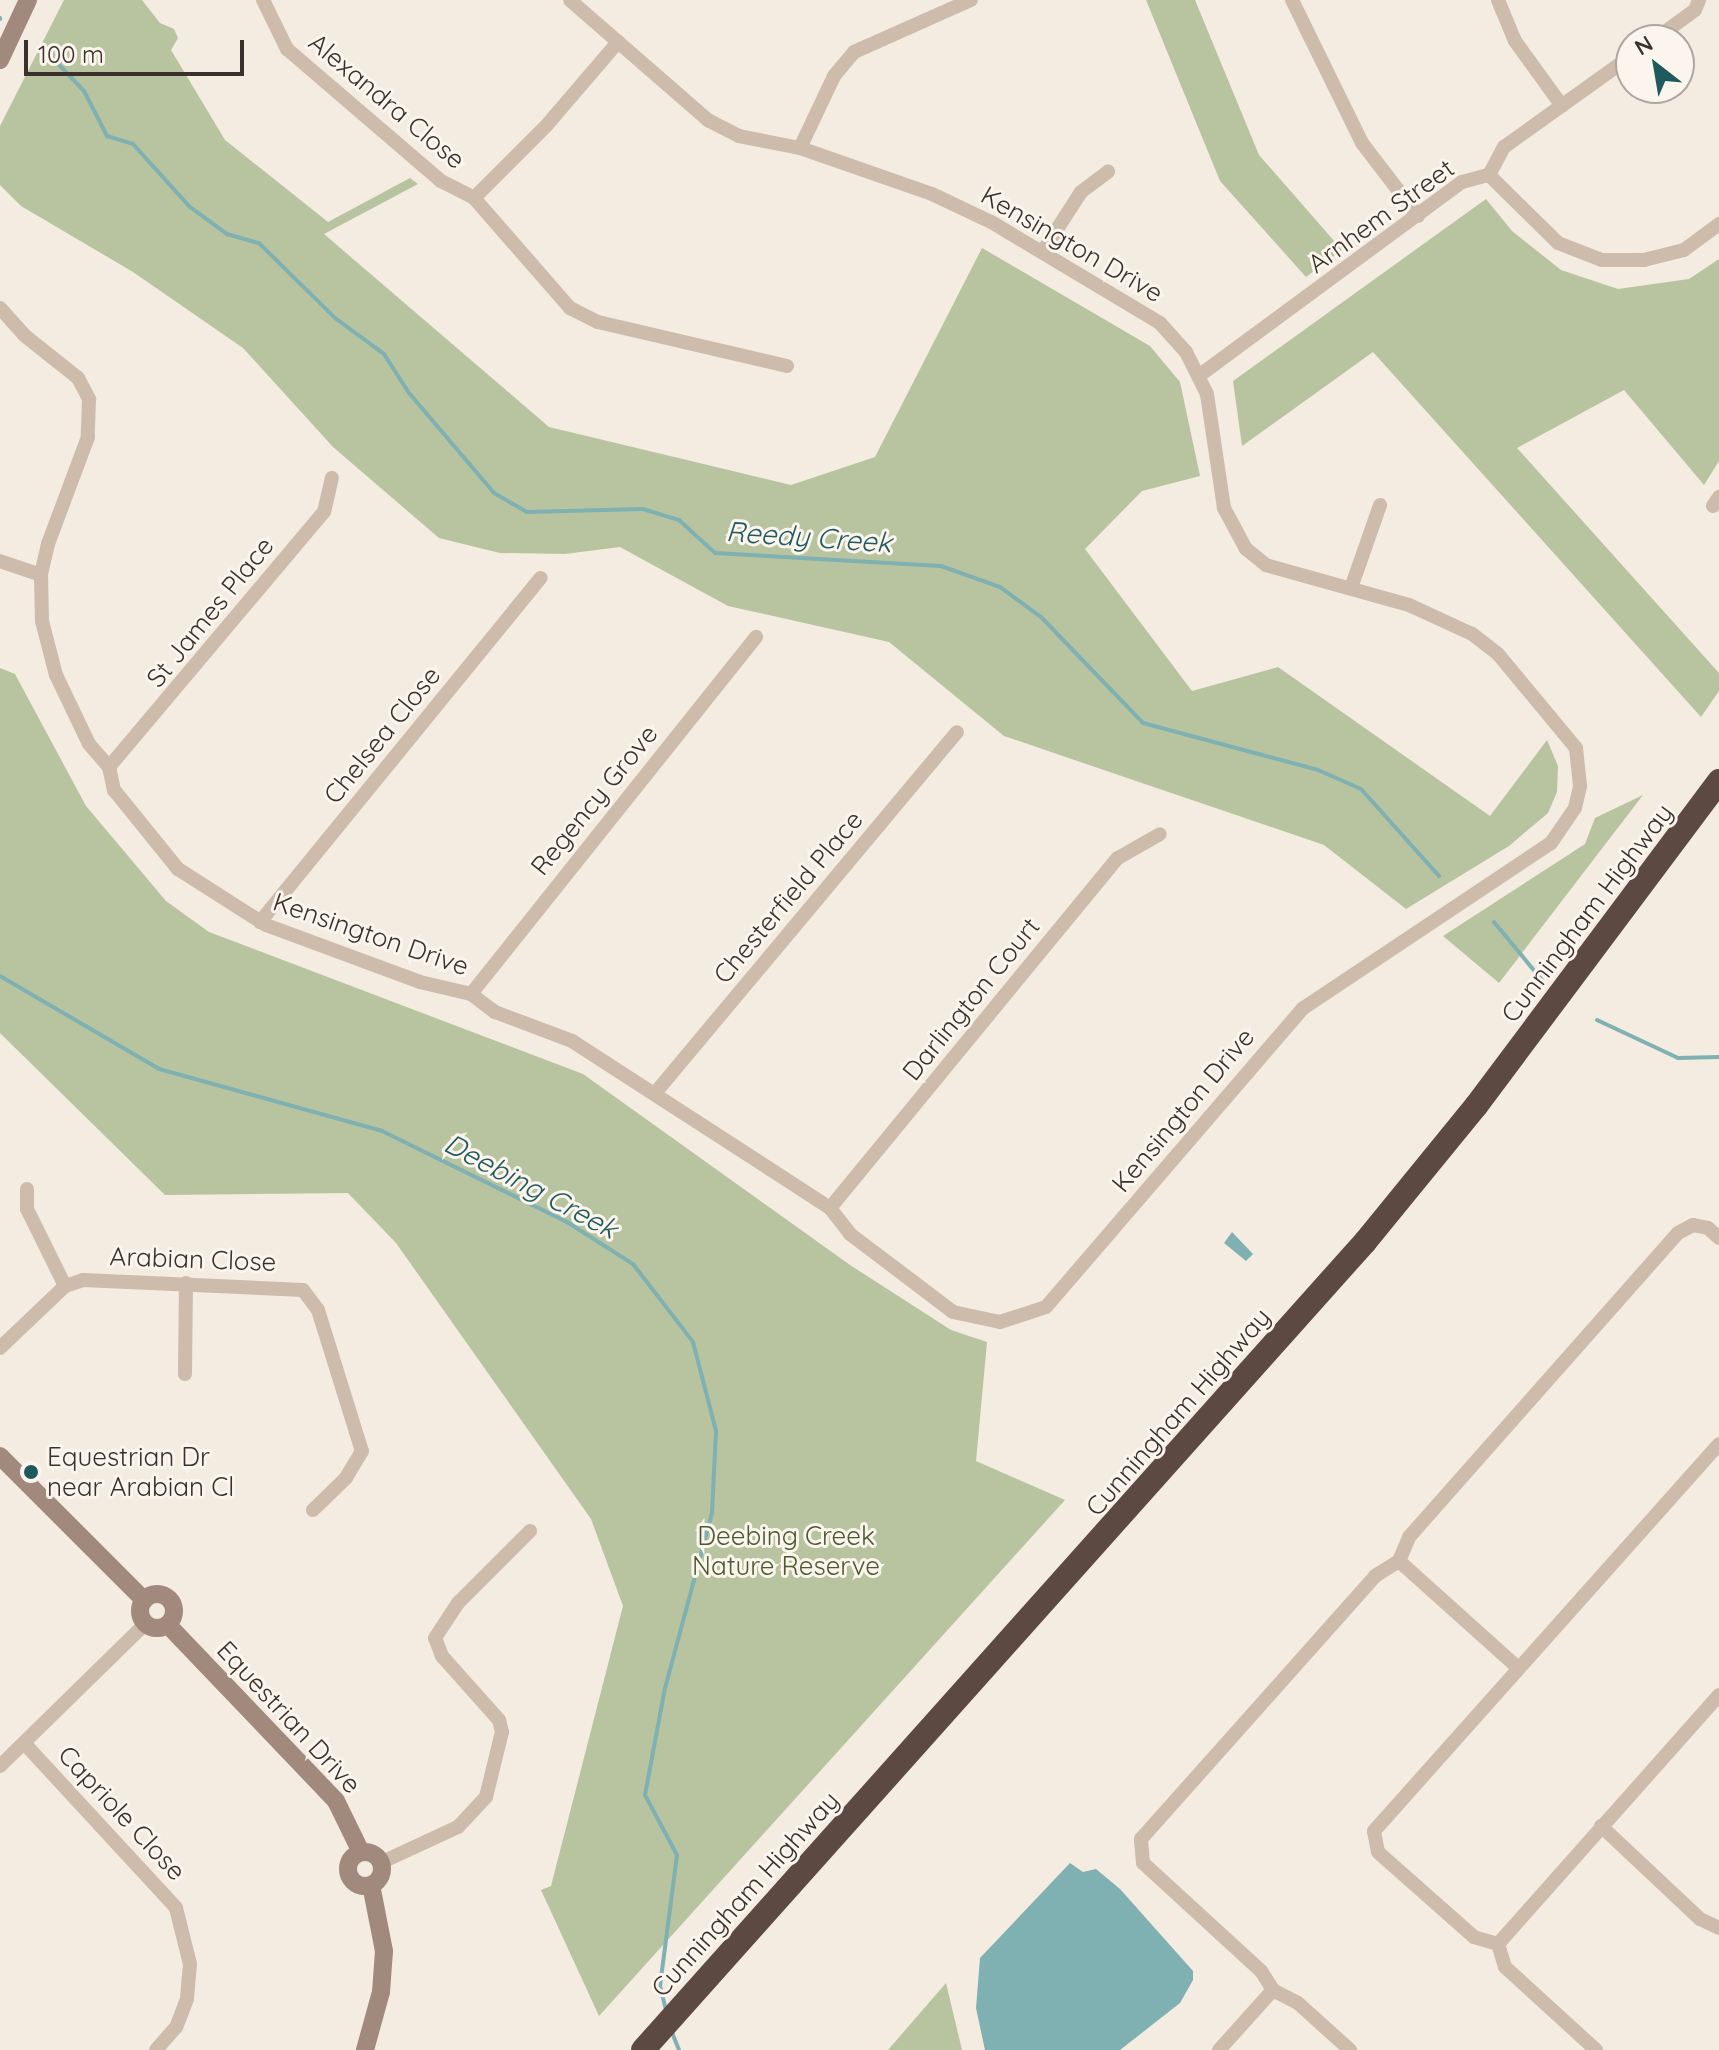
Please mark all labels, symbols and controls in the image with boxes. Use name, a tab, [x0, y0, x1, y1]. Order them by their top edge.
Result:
scale bar	[28, 24, 248, 74]
north arrow	[1615, 24, 1695, 104]
street label: Alexandra Close	[303, 27, 471, 175]
text: N	[1630, 29, 1658, 61]
text: 100 m	[38, 39, 104, 69]
street label: Arnhem Street	[1302, 152, 1460, 280]
street label: Kensington Drive	[976, 179, 1168, 309]
water label: Reedy Creek	[725, 514, 893, 560]
street label: St James Place	[140, 531, 280, 693]
street label: Chelsea Close	[317, 660, 447, 810]
street label: Regency Grove	[524, 719, 664, 881]
street label: Cunningham Highway	[1495, 798, 1679, 1028]
street label: Chesterfield Place	[707, 804, 869, 990]
street label: Kensington Drive	[269, 886, 473, 982]
street label: Darlington Court	[896, 911, 1046, 1087]
street label: Kensington Drive	[1105, 1022, 1261, 1198]
water label: Deebing Creek	[439, 1126, 623, 1246]
street label: Arabian Close	[109, 1240, 277, 1278]
street label: Cunningham Highway	[1079, 1302, 1277, 1522]
place label: Equestrian Dr near Arabian Cl	[47, 1441, 234, 1502]
marker: Equestrian Dr near Arabian Cl	[22, 1463, 40, 1481]
park label: Deebing Creek Nature Reserve	[692, 1520, 880, 1582]
street label: Equestrian Drive	[210, 1634, 368, 1800]
street label: Capriole Close	[52, 1739, 192, 1887]
street label: Cunningham Highway	[645, 1785, 845, 2003]

